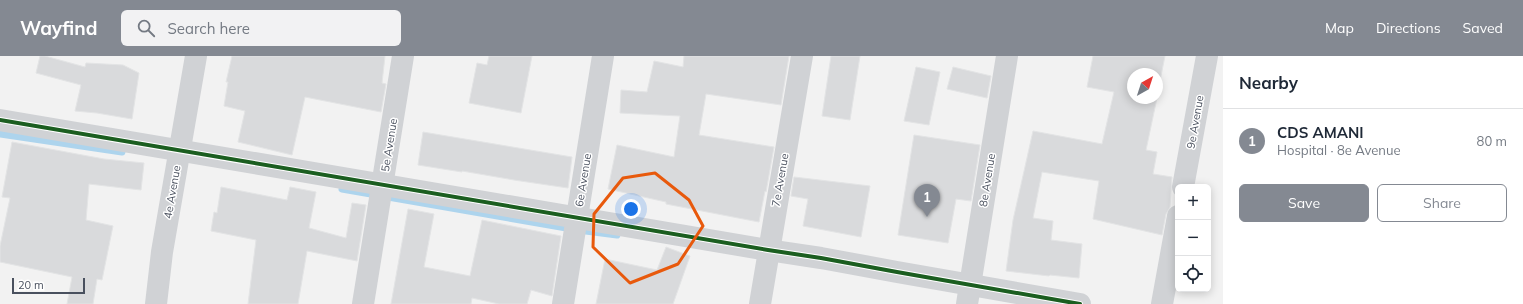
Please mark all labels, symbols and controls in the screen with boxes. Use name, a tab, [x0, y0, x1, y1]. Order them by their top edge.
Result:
search box	[121, 10, 401, 46]
text: Wayfind	[20, 16, 97, 40]
icon: search	[135, 17, 157, 39]
text: Search here	[167, 19, 250, 38]
text: Map	[1325, 19, 1354, 37]
text: Directions	[1376, 19, 1441, 37]
text: Saved	[1463, 19, 1503, 37]
north arrow	[1127, 68, 1163, 104]
text: Nearby	[1239, 72, 1298, 93]
street label: 9e Avenue	[1183, 94, 1207, 150]
street label: 5e Avenue	[378, 117, 400, 173]
text: CDS AMANI	[1277, 123, 1364, 142]
text: 1	[1248, 133, 1256, 149]
text: 80 m	[1477, 133, 1507, 149]
text: Hospital · 8e Avenue	[1277, 142, 1401, 158]
street label: 6e Avenue	[572, 152, 594, 208]
street label: 7e Avenue	[768, 152, 792, 208]
street label: 8e Avenue	[976, 152, 998, 208]
street label: 4e Avenue	[160, 164, 184, 220]
pin: 1	[914, 184, 940, 217]
map controls	[1175, 184, 1211, 292]
button: +	[1175, 184, 1211, 220]
button: Save	[1239, 184, 1369, 222]
button: Share	[1377, 184, 1507, 222]
your location	[621, 199, 641, 219]
button: −	[1175, 220, 1211, 256]
button: locate	[1175, 256, 1211, 292]
scale bar	[12, 276, 85, 295]
text: 20 m	[18, 278, 44, 292]

